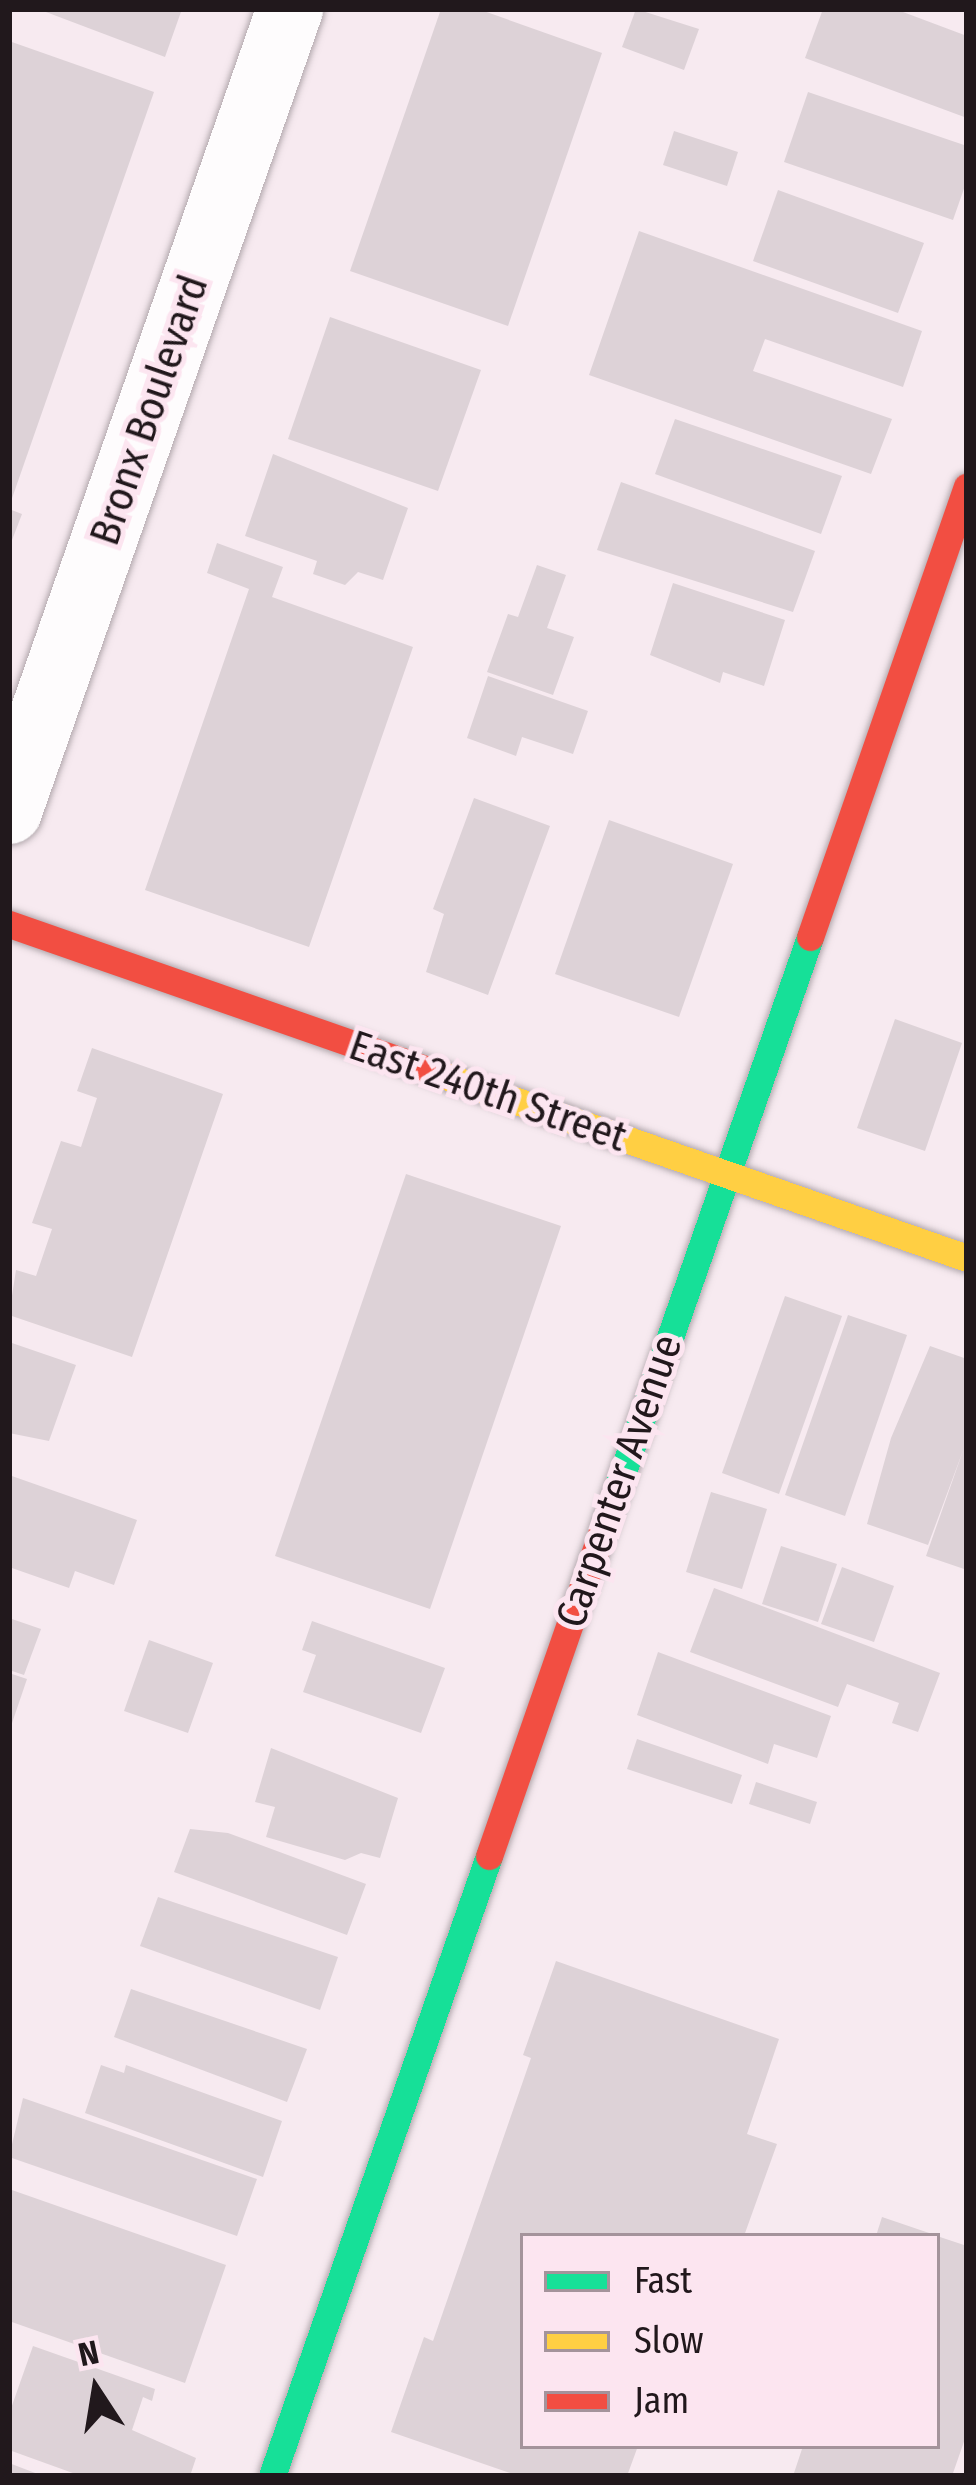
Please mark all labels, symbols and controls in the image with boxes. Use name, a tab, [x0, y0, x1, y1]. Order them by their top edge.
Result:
street label: Bronx Boulevard	[79, 268, 219, 552]
street label: East 240th Street	[343, 1020, 633, 1162]
street label: Carpenter Avenue	[545, 1328, 693, 1634]
legend	[520, 2233, 940, 2449]
text: Fast	[634, 2259, 692, 2303]
text: Slow	[634, 2319, 704, 2363]
north arrow	[36, 2329, 156, 2449]
text: N	[75, 2332, 102, 2375]
text: Jam	[634, 2379, 689, 2423]

